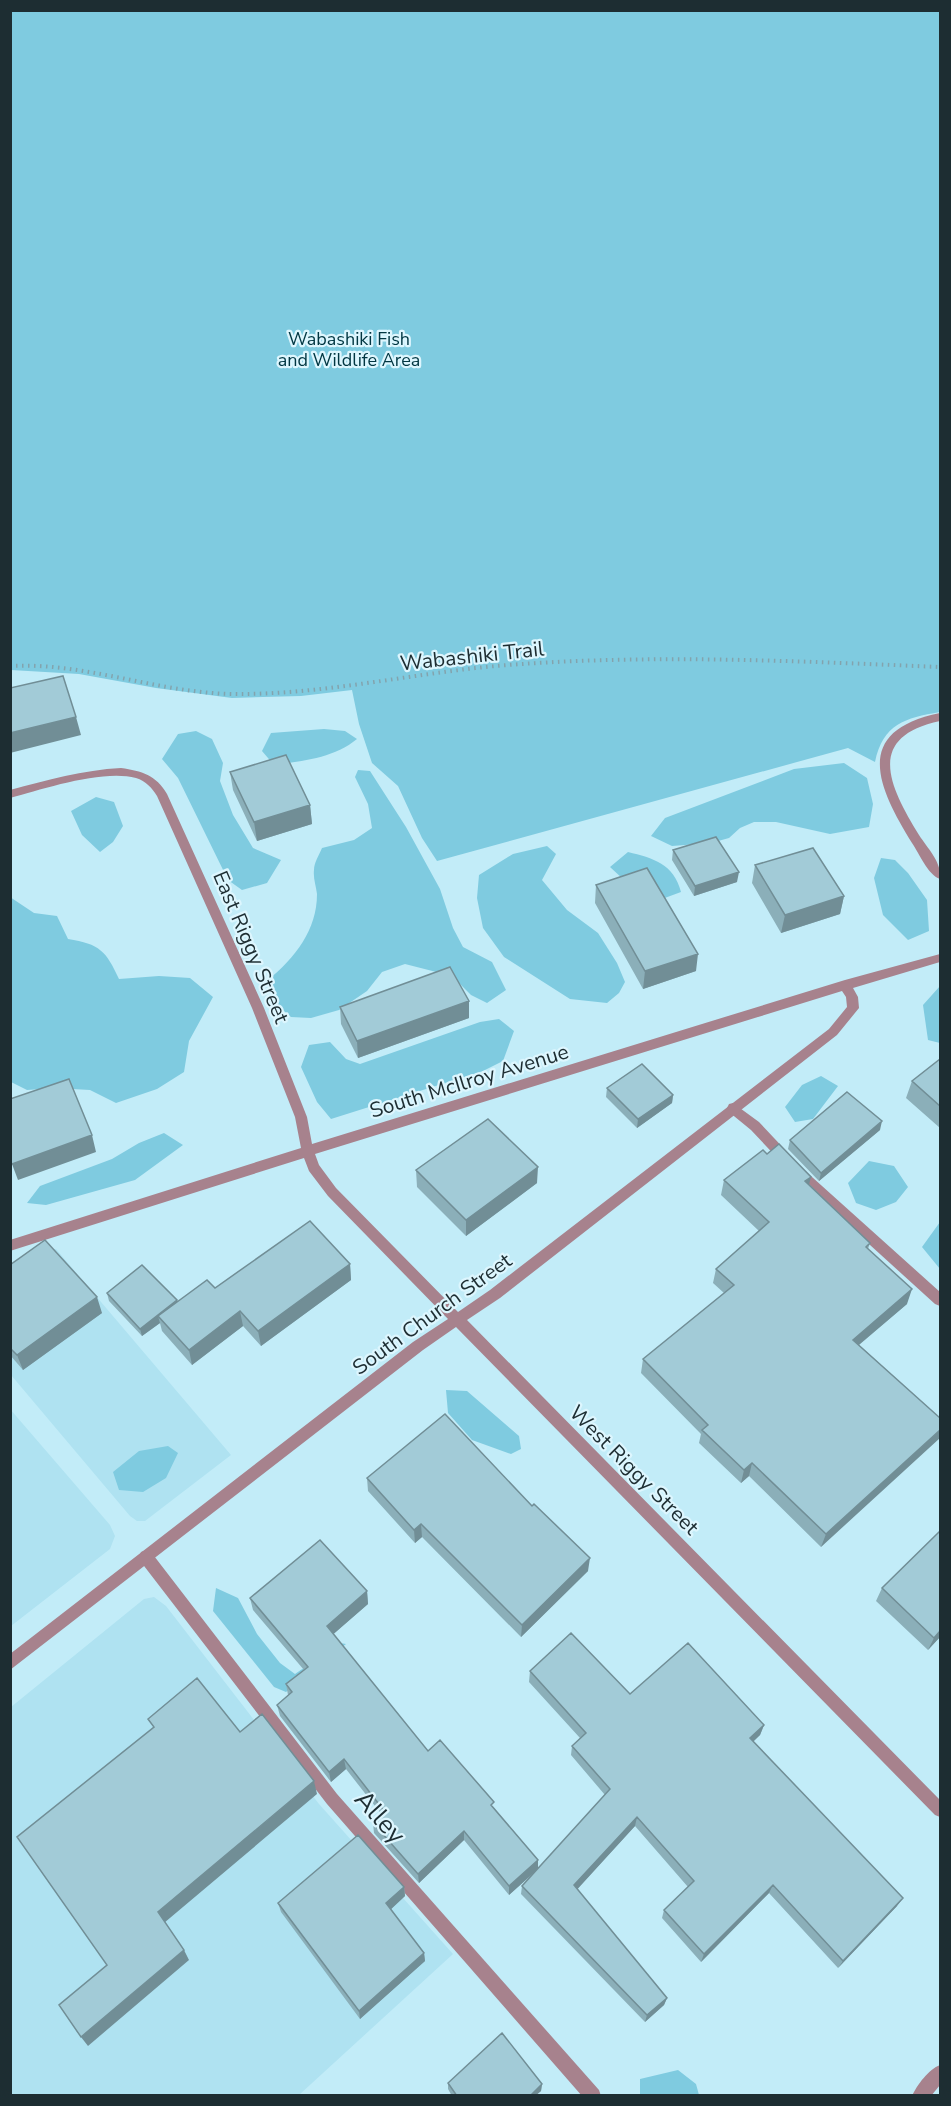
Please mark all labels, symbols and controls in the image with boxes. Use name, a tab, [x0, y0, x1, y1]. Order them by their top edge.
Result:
park label: Wabashiki Fish and Wildlife Area	[278, 327, 420, 372]
street label: Wabashiki Trail	[399, 634, 546, 677]
street label: East Riggy Street	[206, 867, 296, 1028]
street label: South McIlroy Avenue	[366, 1037, 572, 1125]
street label: South Church Street	[347, 1246, 518, 1381]
street label: West Riggy Street	[563, 1399, 705, 1541]
street label: Alley	[347, 1783, 414, 1852]

